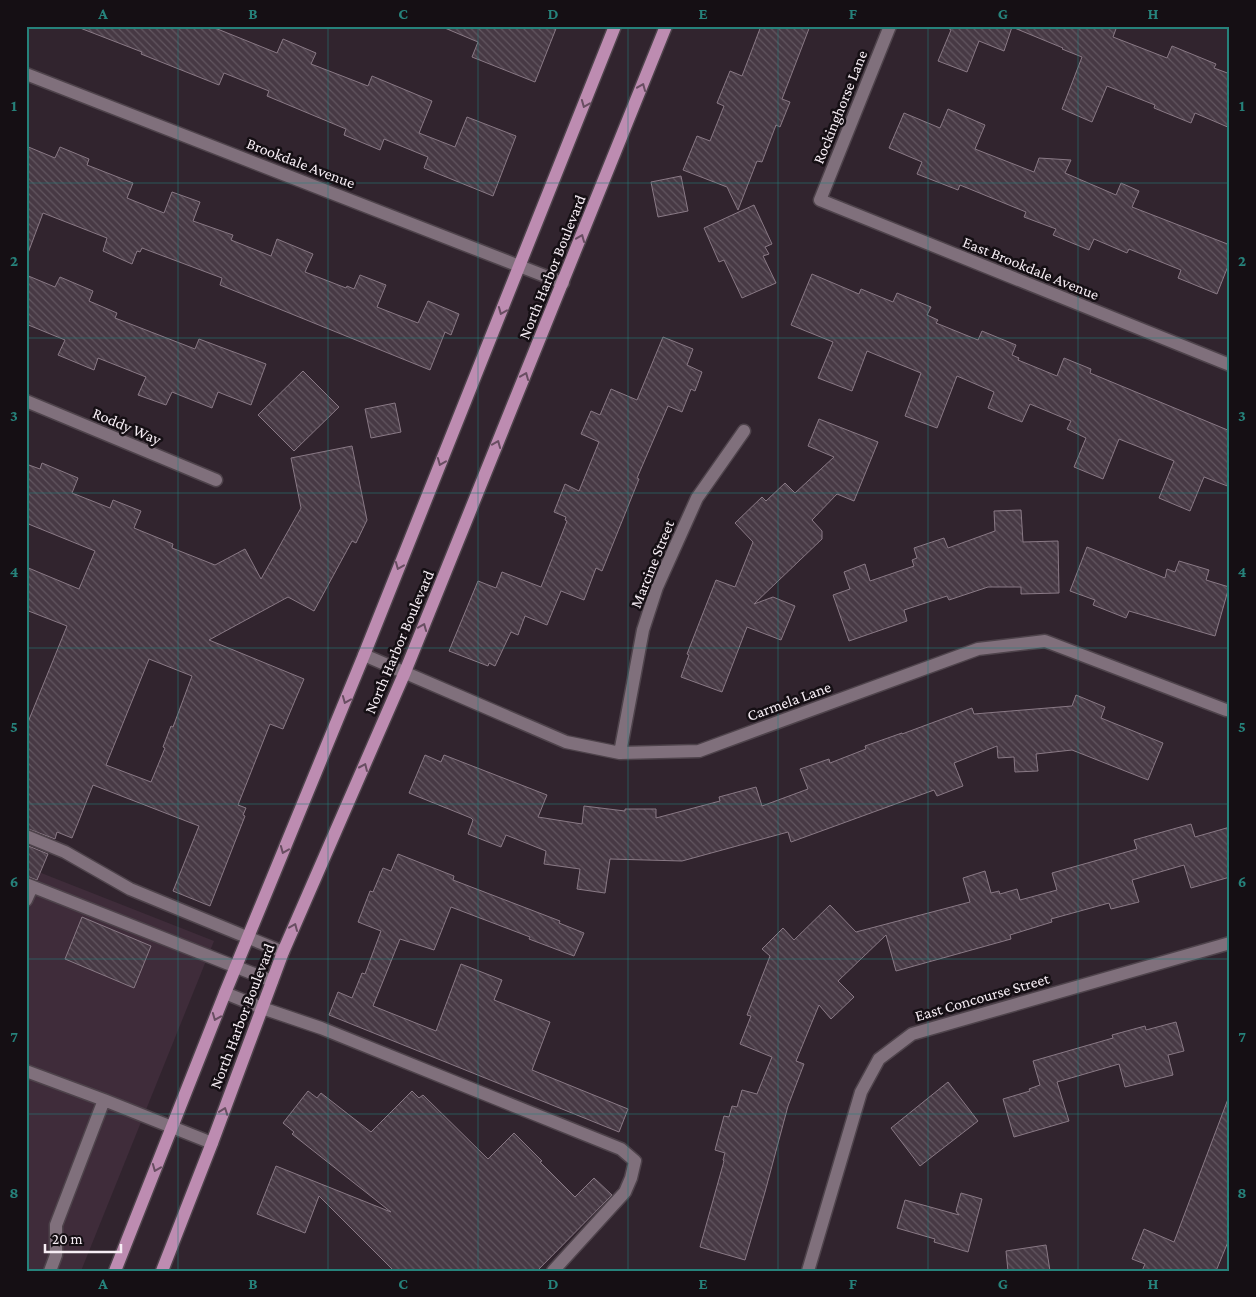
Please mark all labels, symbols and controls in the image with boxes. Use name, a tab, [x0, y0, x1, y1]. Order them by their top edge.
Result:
text: A	[97, 5, 108, 22]
text: B	[248, 5, 258, 22]
text: C	[398, 5, 408, 22]
text: D	[547, 5, 559, 22]
text: E	[698, 5, 708, 22]
text: F	[849, 5, 858, 22]
text: G	[998, 5, 1008, 22]
text: H	[1148, 5, 1159, 22]
street label: Rockinghorse Lane	[809, 48, 871, 167]
one-way arrow	[635, 83, 646, 92]
text: 1	[11, 97, 17, 114]
text: 1	[1239, 97, 1245, 114]
one-way arrow	[580, 99, 591, 108]
street label: Brookdale Avenue	[244, 135, 358, 191]
street label: North Harbor Boulevard	[515, 192, 589, 342]
street label: East Brookdale Avenue	[960, 233, 1102, 303]
one-way arrow	[575, 234, 585, 243]
text: 2	[10, 252, 18, 269]
text: 2	[1238, 252, 1246, 269]
one-way arrow	[498, 307, 508, 315]
one-way arrow	[519, 372, 529, 381]
street label: Roddy Way	[90, 404, 164, 449]
text: 3	[10, 407, 18, 424]
text: 3	[1238, 407, 1246, 424]
one-way arrow	[491, 440, 502, 449]
one-way arrow	[437, 457, 447, 466]
street label: Marcine Street	[627, 517, 678, 610]
one-way arrow	[395, 561, 406, 570]
text: 4	[10, 563, 19, 580]
text: 4	[1238, 563, 1247, 580]
street label: North Harbor Boulevard	[361, 567, 437, 716]
one-way arrow	[417, 623, 427, 632]
street label: Carmela Lane	[745, 678, 833, 724]
one-way arrow	[341, 695, 352, 704]
text: 5	[10, 718, 18, 735]
text: 5	[1238, 718, 1246, 735]
one-way arrow	[357, 763, 368, 772]
one-way arrow	[279, 845, 290, 854]
text: 6	[10, 873, 18, 890]
text: 6	[1238, 873, 1246, 890]
one-way arrow	[288, 923, 299, 932]
street label: North Harbor Boulevard	[206, 940, 278, 1091]
street label: East Concourse Street	[913, 969, 1052, 1024]
one-way arrow	[212, 1012, 222, 1021]
text: 7	[10, 1028, 18, 1045]
text: 7	[1238, 1028, 1246, 1045]
one-way arrow	[218, 1107, 228, 1116]
one-way arrow	[152, 1163, 162, 1172]
text: 8	[9, 1184, 19, 1201]
text: 8	[1237, 1184, 1247, 1201]
scale bar	[45, 1222, 121, 1254]
text: 20 m	[52, 1231, 83, 1247]
text: A	[97, 1275, 108, 1292]
text: B	[248, 1275, 258, 1292]
text: C	[398, 1275, 408, 1292]
text: D	[547, 1275, 559, 1292]
text: E	[698, 1275, 708, 1292]
text: F	[849, 1275, 858, 1292]
text: G	[998, 1275, 1008, 1292]
text: H	[1148, 1275, 1159, 1292]

